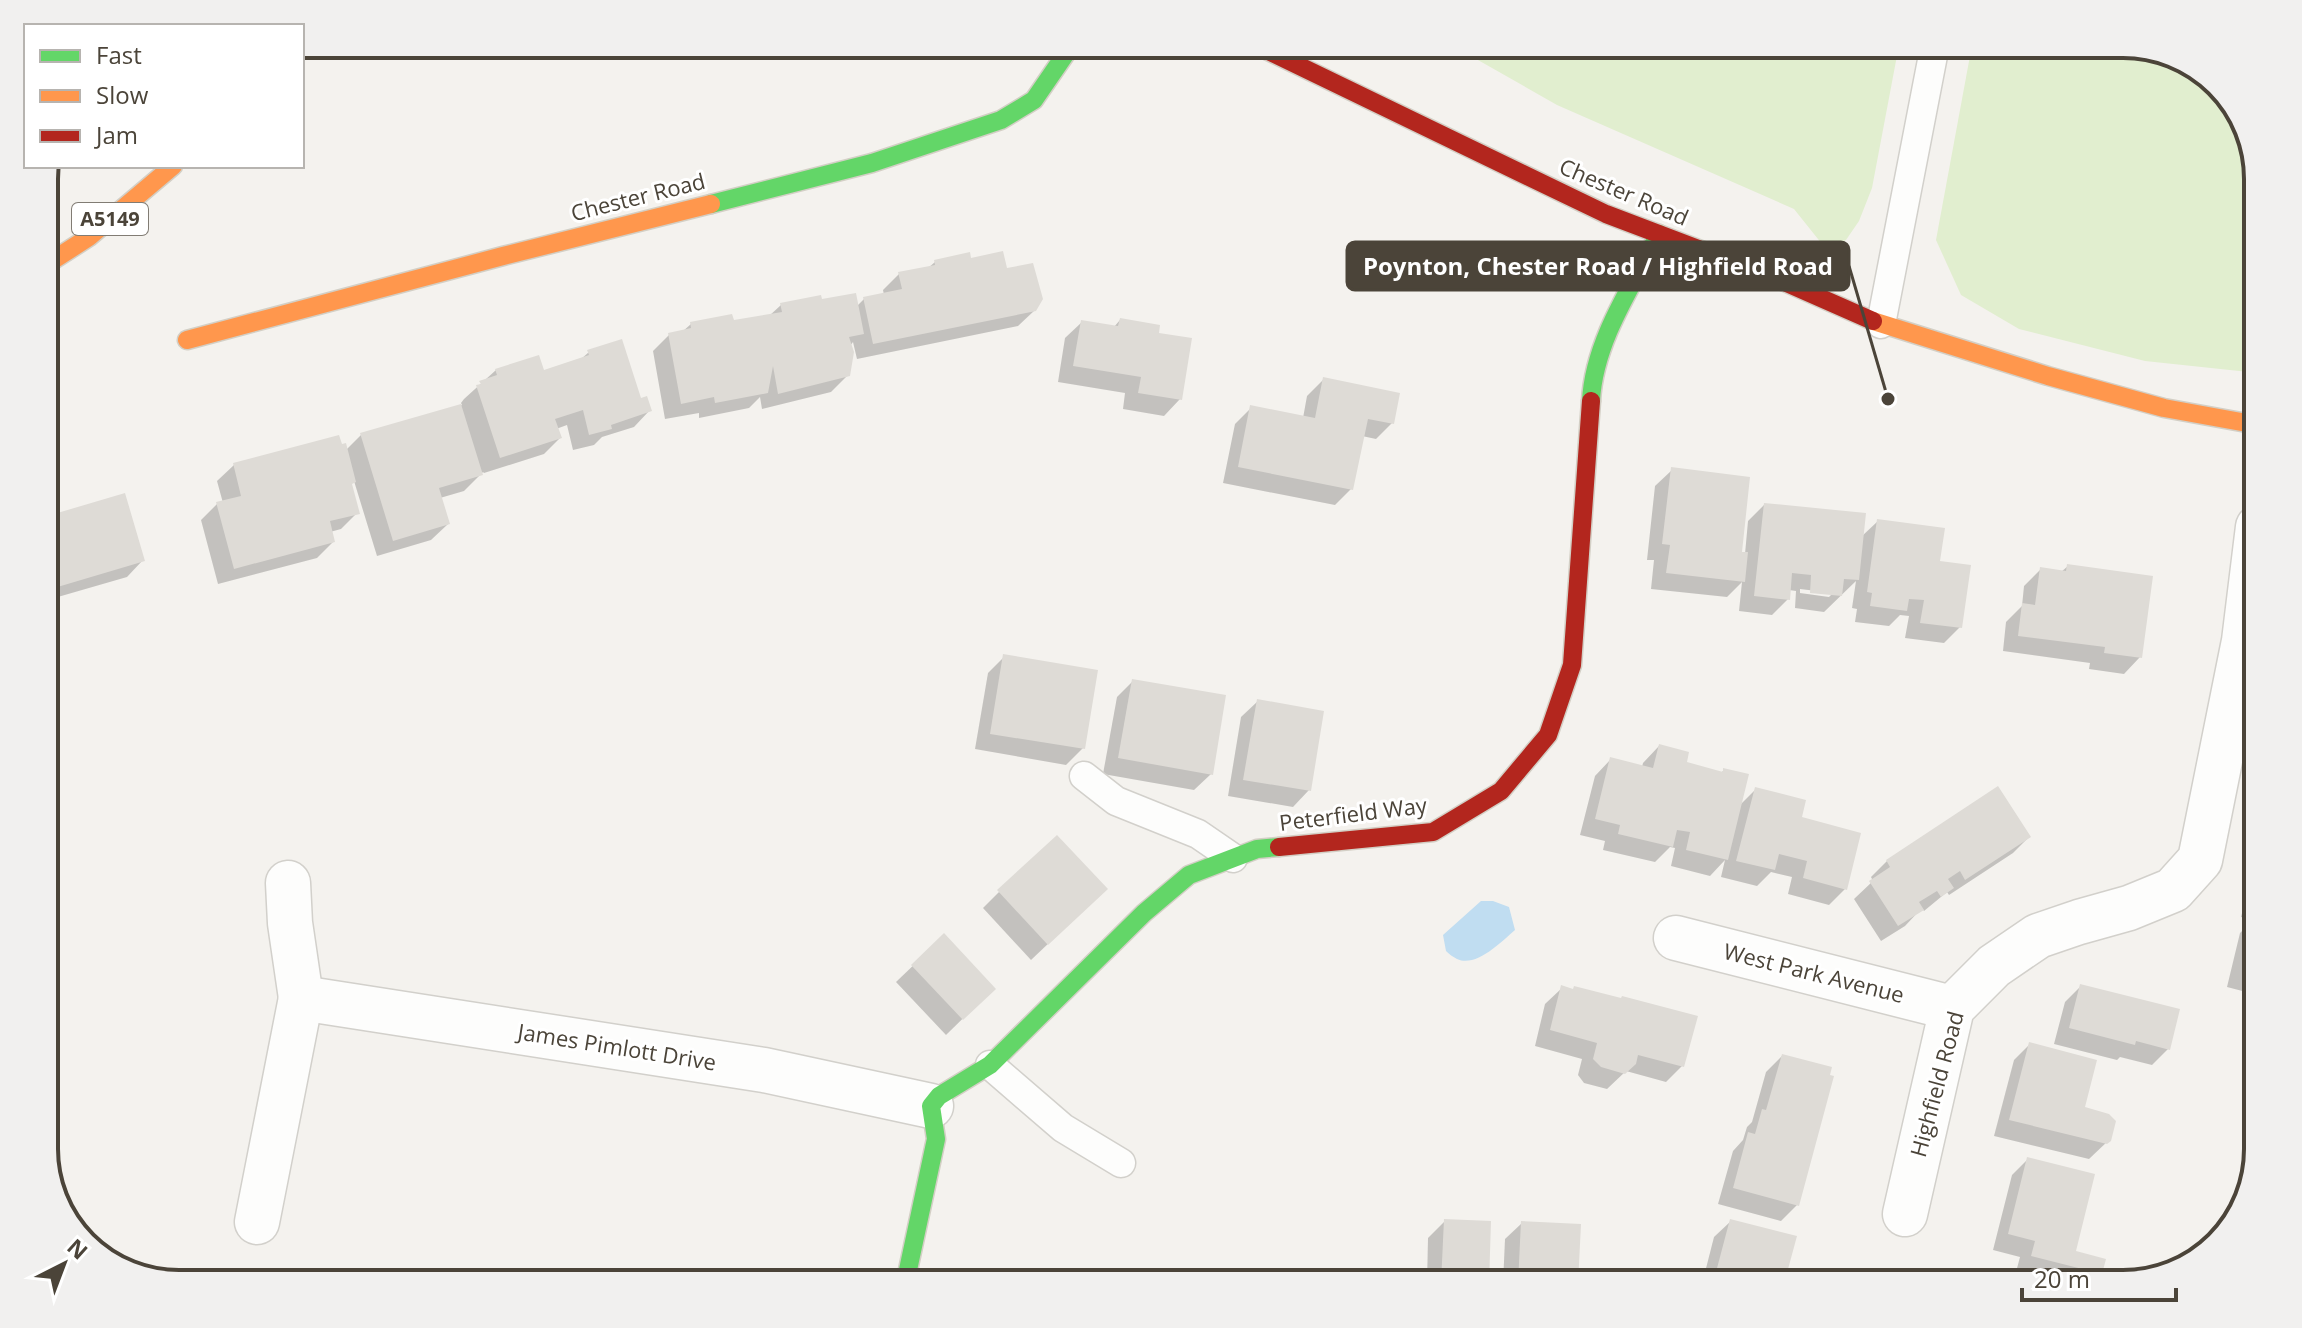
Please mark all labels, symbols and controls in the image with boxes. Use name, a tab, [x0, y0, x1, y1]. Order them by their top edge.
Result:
legend	[24, 24, 304, 168]
text: Fast	[96, 38, 142, 71]
text: Slow	[96, 78, 149, 111]
text: Jam	[94, 118, 138, 151]
street label: Chester Road	[1555, 150, 1694, 232]
street label: Chester Road	[567, 165, 708, 227]
road number: A5149	[72, 203, 148, 235]
callout: Poynton, Chester Road / Highfield Road	[1347, 242, 1849, 290]
text: Poynton, Chester Road / Highfield Road	[1363, 249, 1833, 282]
street label: Peterfield Way	[1277, 789, 1429, 837]
street label: West Park Avenue	[1721, 935, 1908, 1009]
street label: Highfield Road	[1902, 1008, 1970, 1160]
street label: James Pimlott Drive	[514, 1015, 718, 1076]
north arrow	[24, 1224, 104, 1304]
text: N	[61, 1231, 95, 1266]
scale bar	[2022, 1252, 2176, 1302]
text: 20 m	[2034, 1262, 2090, 1295]

